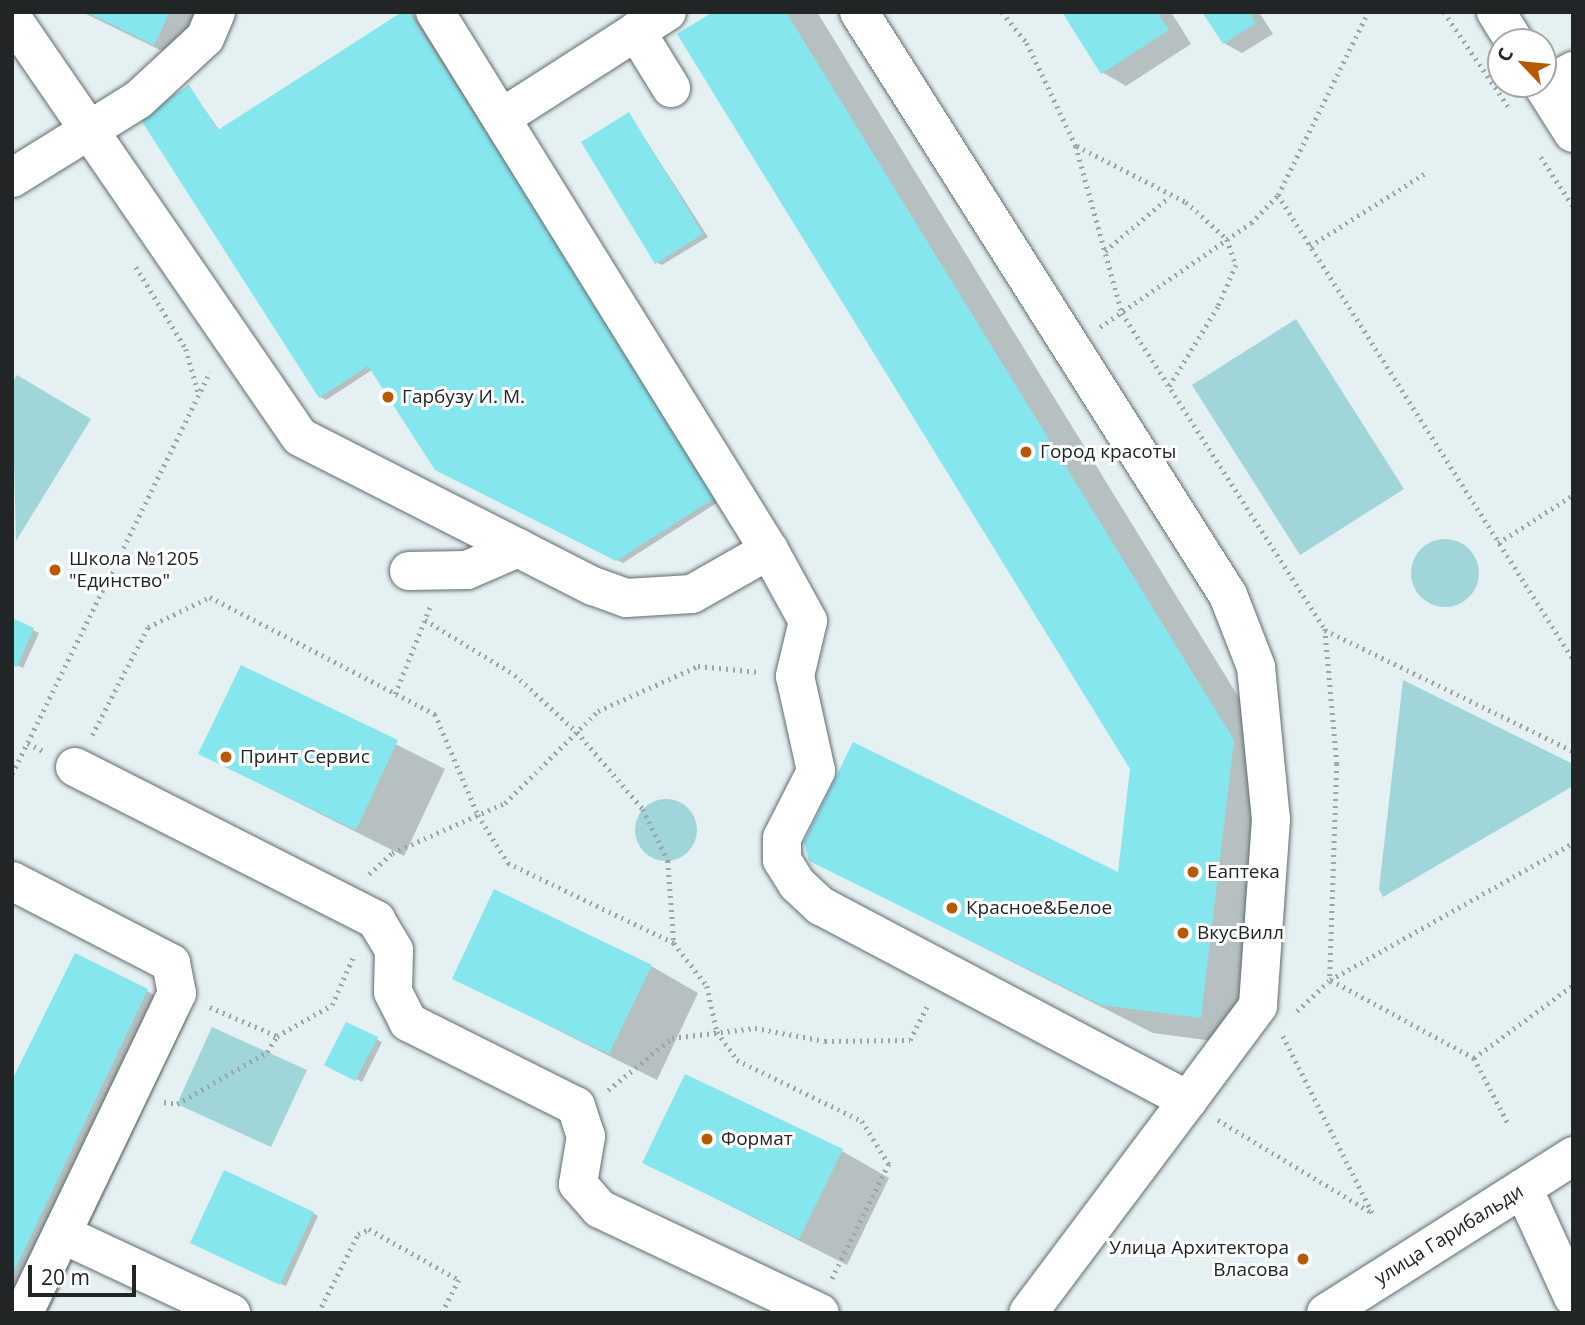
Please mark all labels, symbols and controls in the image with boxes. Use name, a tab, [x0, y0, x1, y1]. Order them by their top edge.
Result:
north arrow	[1487, 28, 1557, 98]
text: С	[1491, 44, 1519, 66]
place label: Гарбузу И. М.	[402, 386, 525, 408]
marker: Гарбузу И. М.	[380, 389, 396, 405]
place label: Город красоты	[1040, 441, 1176, 463]
marker: Город красоты	[1018, 444, 1034, 460]
place label: Школа №1205 "Единство"	[69, 548, 199, 592]
marker: Школа №1205 "Единство"	[47, 562, 63, 578]
place label: Принт Сервис	[240, 746, 370, 768]
marker: Принт Сервис	[218, 749, 234, 765]
place label: Еаптека	[1207, 861, 1280, 883]
marker: Еаптека	[1185, 864, 1201, 880]
place label: Красное&Белое	[966, 897, 1112, 919]
marker: Красное&Белое	[944, 900, 960, 916]
place label: ВкусВилл	[1197, 922, 1284, 944]
marker: ВкусВилл	[1175, 925, 1191, 941]
place label: Формат	[721, 1128, 793, 1150]
marker: Формат	[699, 1131, 715, 1147]
street label: улица Гарибальди	[1370, 1180, 1528, 1290]
place label: Улица Архитектора Власова	[1109, 1237, 1289, 1281]
marker: Улица Архитектора Власова	[1295, 1251, 1311, 1267]
scale bar	[32, 1252, 140, 1296]
text: 20 m	[41, 1263, 90, 1291]

